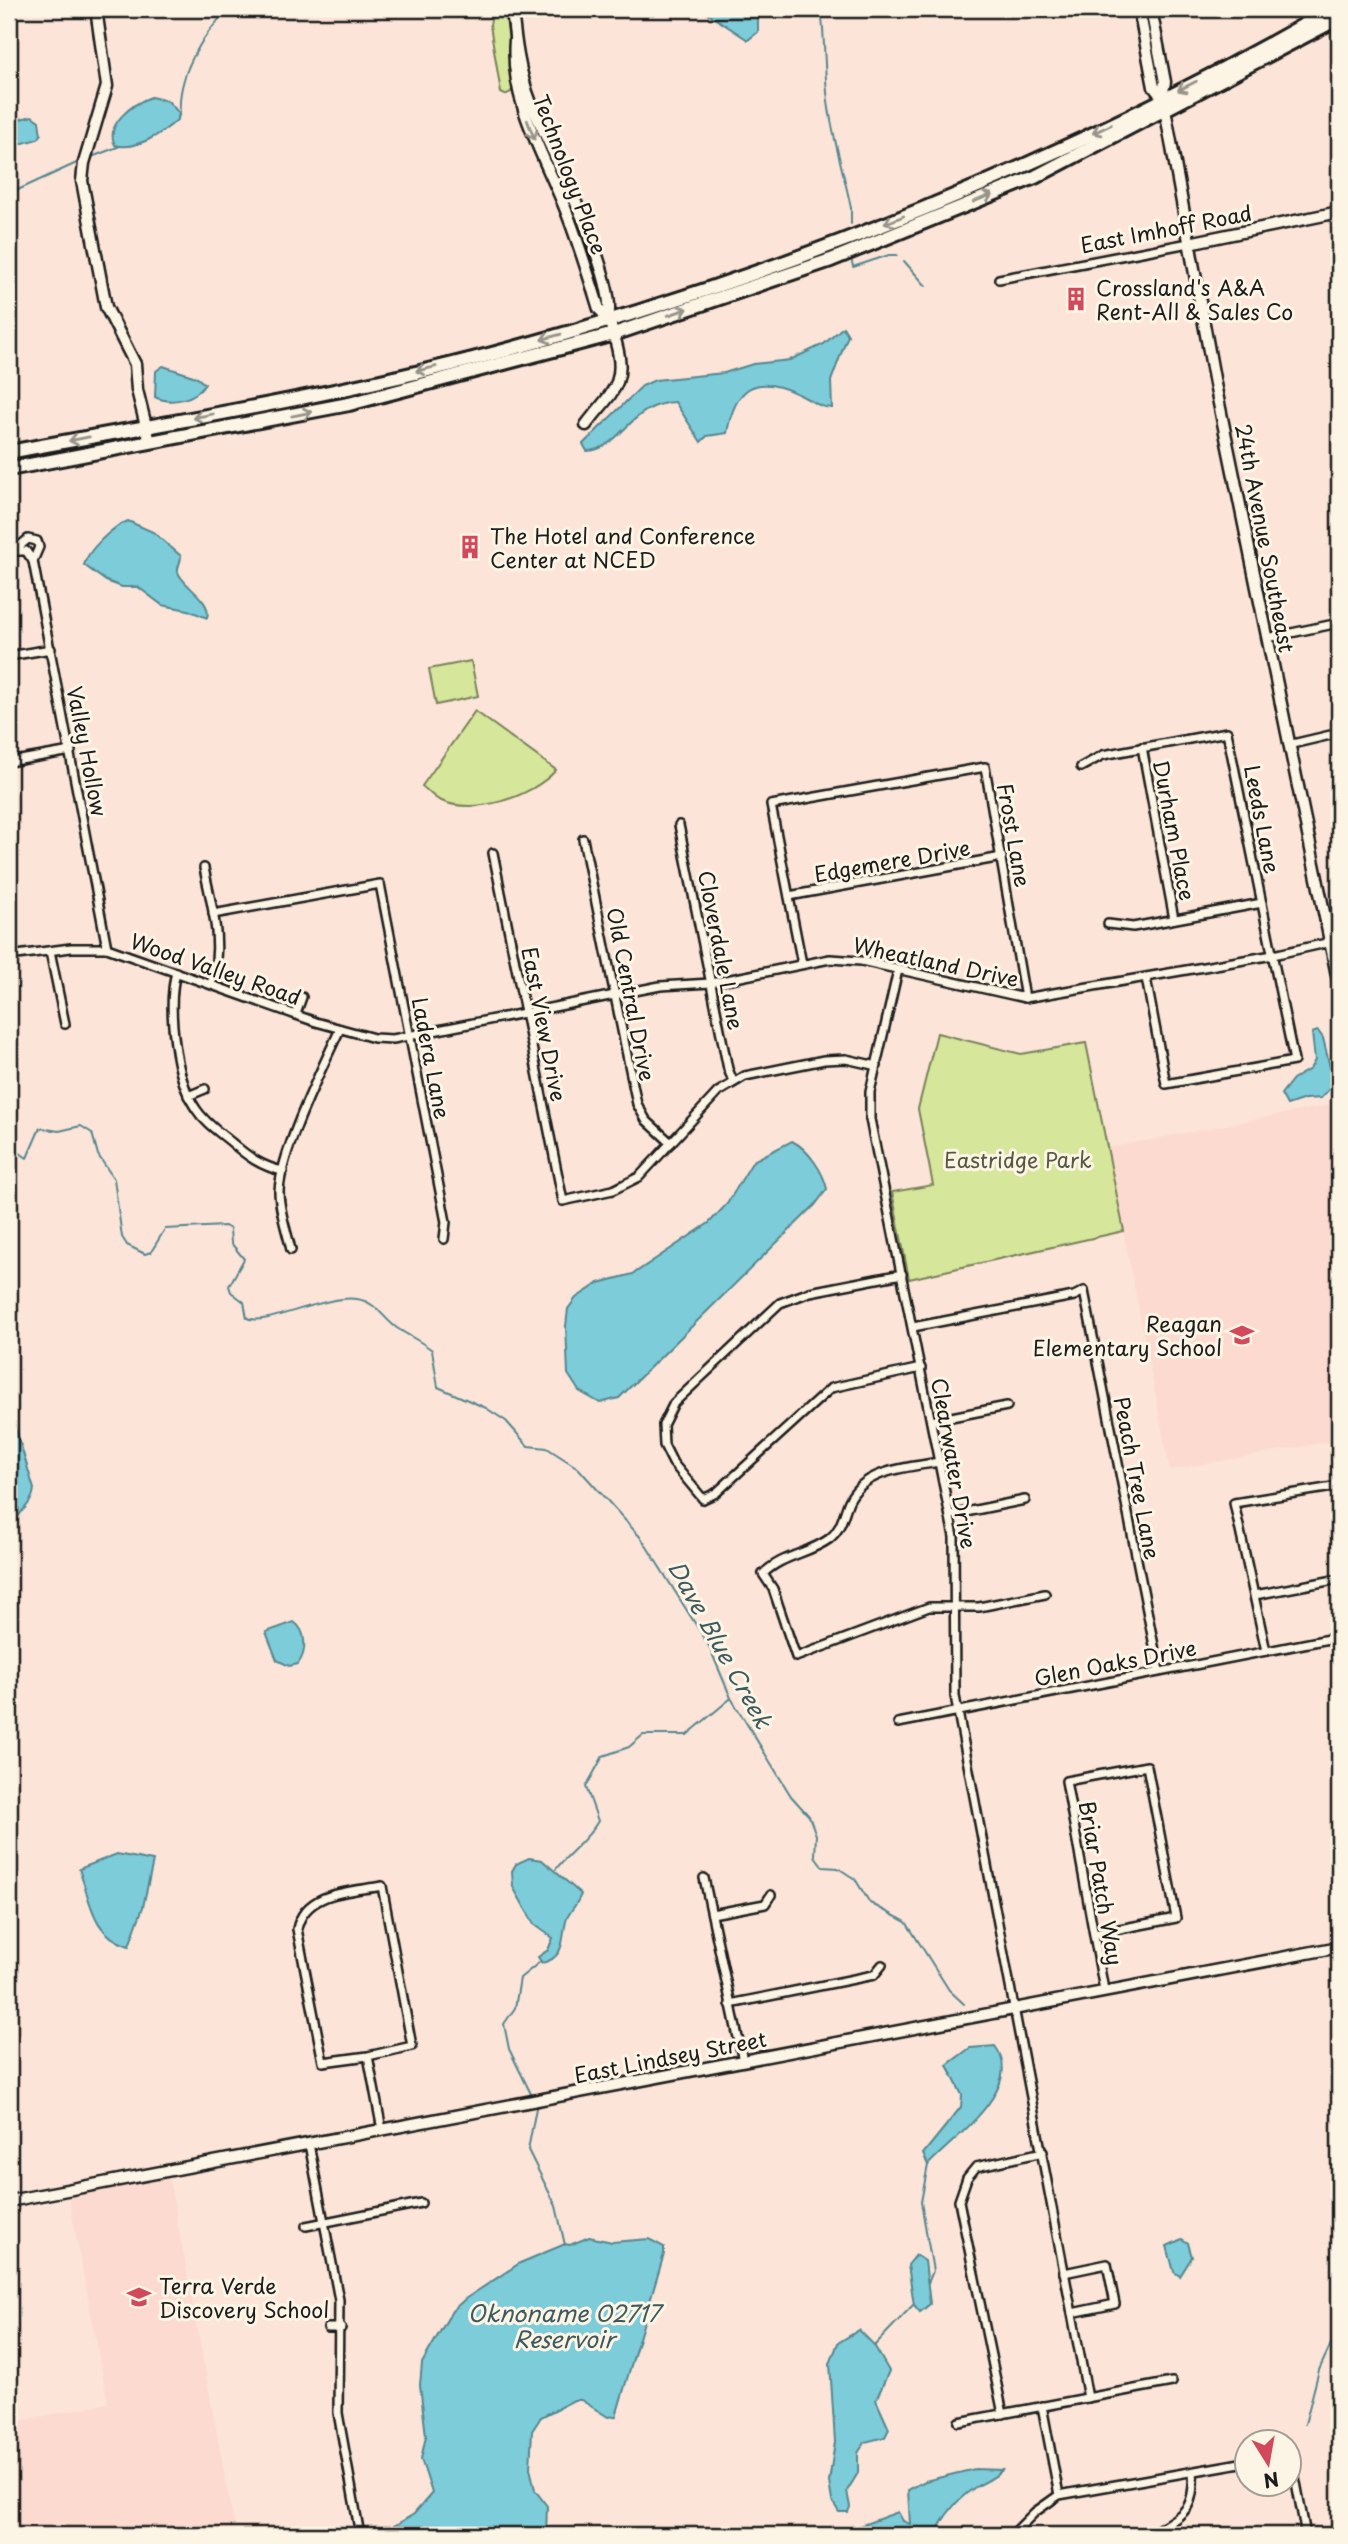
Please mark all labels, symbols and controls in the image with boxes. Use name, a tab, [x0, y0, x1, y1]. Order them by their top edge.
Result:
one-way arrow	[1177, 80, 1198, 94]
street label: Technology Place	[526, 89, 616, 259]
one-way arrow	[525, 119, 538, 141]
one-way arrow	[1092, 123, 1113, 137]
one-way arrow	[971, 191, 993, 204]
street label: East Imhoff Road	[1078, 196, 1254, 260]
one-way arrow	[883, 214, 905, 227]
place label: Crossland's A&A Rent-All & Sales Co	[1096, 271, 1293, 327]
building icon: Crossland's A&A Rent-All & Sales Co	[1062, 285, 1090, 313]
one-way arrow	[667, 305, 689, 317]
one-way arrow	[540, 332, 562, 345]
one-way arrow	[415, 363, 437, 376]
one-way arrow	[290, 406, 312, 420]
one-way arrow	[192, 410, 215, 423]
street label: 24th Avenue Southeast	[1228, 421, 1304, 655]
one-way arrow	[68, 433, 91, 447]
place label: The Hotel and Conference Center at NCED	[490, 519, 755, 575]
building icon: The Hotel and Conference Center at NCED	[456, 533, 484, 561]
street label: Valley Hollow	[60, 683, 116, 819]
street label: Durham Place	[1146, 757, 1204, 903]
street label: Leeds Lane	[1237, 762, 1289, 876]
street label: Frost Lane	[990, 780, 1040, 890]
street label: Edgemere Drive	[812, 831, 972, 889]
street label: Cloverdale Lane	[691, 867, 753, 1033]
street label: Old Central Drive	[599, 904, 665, 1084]
street label: Wood Valley Road	[126, 924, 306, 1012]
street label: Wheatland Drive	[850, 928, 1022, 994]
street label: East View Drive	[514, 944, 576, 1104]
street label: Ladera Lane	[405, 994, 459, 1122]
park label: Eastridge Park	[944, 1143, 1092, 1175]
place label: Reagan Elementary School	[1033, 1307, 1222, 1363]
school or university icon: Reagan Elementary School	[1228, 1321, 1256, 1349]
street label: Clearwater Drive	[924, 1375, 986, 1551]
street label: Peach Tree Lane	[1107, 1394, 1169, 1562]
water label: Dave Blue Creek	[660, 1554, 782, 1735]
street label: Glen Oaks Drive	[1031, 1631, 1199, 1693]
street label: Briar Patch Way	[1072, 1798, 1132, 1968]
street label: East Lindsey Street	[571, 2022, 769, 2090]
place label: Terra Verde Discovery School	[159, 2269, 329, 2325]
school or university icon: Terra Verde Discovery School	[125, 2283, 153, 2311]
water label: Oknoname 02717 Reservoir	[468, 2295, 664, 2356]
north arrow	[1232, 2428, 1302, 2498]
text: N	[1261, 2465, 1281, 2496]

